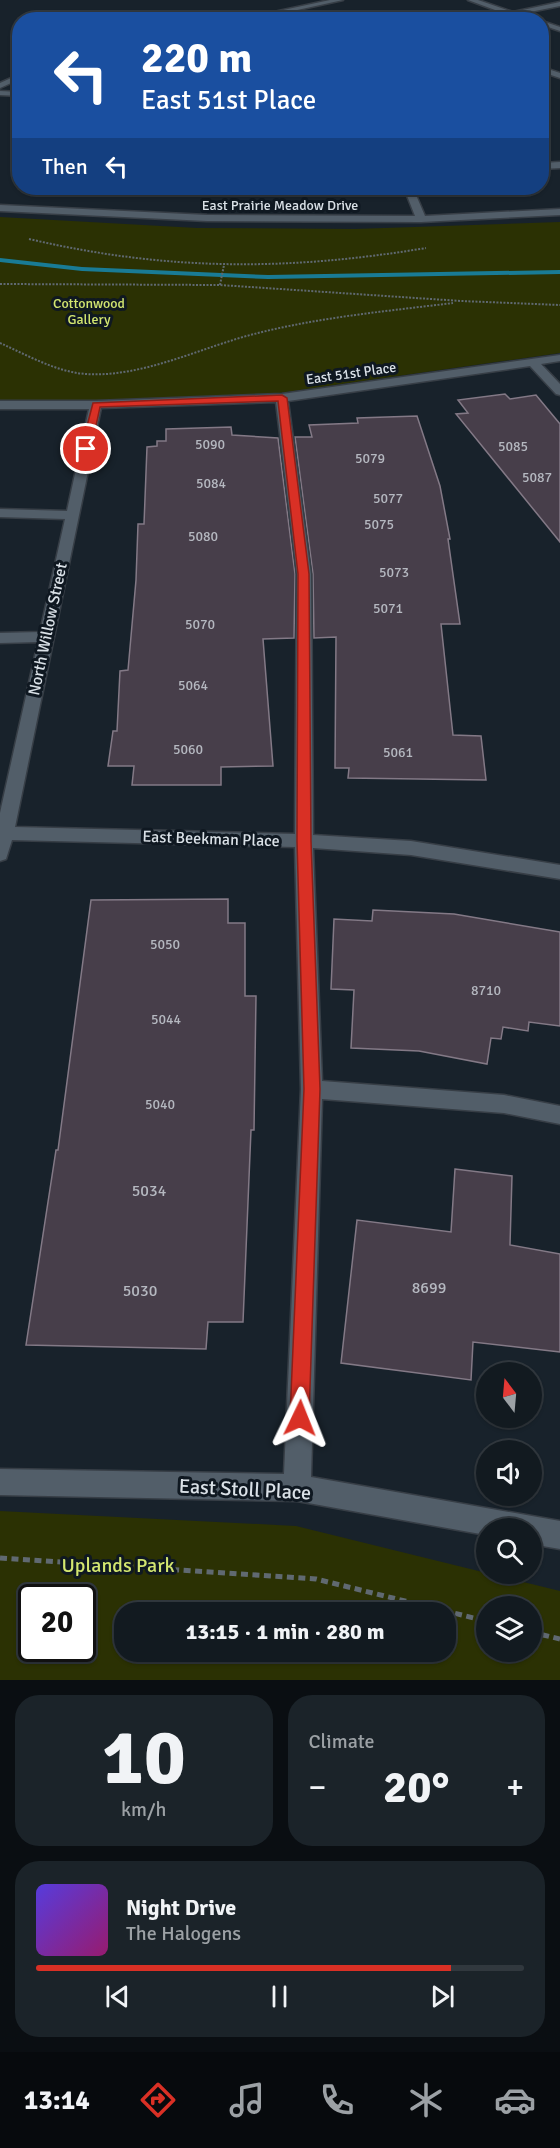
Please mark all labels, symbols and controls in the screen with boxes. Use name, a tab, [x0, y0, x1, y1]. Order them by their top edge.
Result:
text: 220 m	[141, 33, 252, 84]
icon: left	[42, 36, 120, 114]
text: East 51st Place	[141, 84, 316, 117]
icon: left	[100, 150, 133, 183]
text: Then	[42, 153, 88, 180]
street label: East Prairie Meadow Drive	[202, 197, 358, 214]
park label: Cottonwood Gallery	[53, 295, 125, 328]
street label: East 51st Place	[305, 359, 397, 388]
pin	[60, 423, 111, 474]
icon: arrive	[69, 432, 102, 465]
house number: 5090	[195, 436, 225, 453]
house number: 5085	[498, 438, 528, 455]
house number: 5079	[355, 450, 385, 467]
house number: 5087	[522, 469, 552, 486]
house number: 5084	[196, 475, 227, 492]
house number: 5077	[373, 490, 403, 507]
house number: 5075	[364, 516, 394, 533]
house number: 5080	[188, 528, 218, 545]
street label: North Willow Street	[24, 561, 72, 697]
house number: 5073	[379, 564, 409, 581]
house number: 5071	[373, 600, 403, 617]
house number: 5070	[185, 616, 215, 633]
house number: 5064	[178, 677, 209, 694]
house number: 5060	[173, 741, 203, 758]
house number: 5061	[383, 744, 413, 761]
street label: East Beekman Place	[142, 827, 280, 851]
house number: 5050	[150, 936, 180, 953]
house number: 8710	[471, 982, 501, 999]
house number: 5044	[151, 1011, 182, 1028]
house number: 5040	[145, 1096, 175, 1113]
house number: 5034	[132, 1181, 167, 1201]
house number: 8699	[412, 1278, 446, 1298]
house number: 5030	[123, 1281, 157, 1301]
north arrow	[476, 1362, 542, 1428]
map controls	[476, 1362, 542, 1662]
position arrow	[268, 1386, 332, 1450]
button: sound	[476, 1440, 542, 1506]
street label: East Stoll Place	[178, 1474, 312, 1505]
button: search	[476, 1518, 542, 1584]
park label: Uplands Park	[61, 1553, 175, 1578]
speed limit sign: 20	[18, 1584, 96, 1662]
button: layers	[476, 1596, 542, 1662]
text: 13:15 · 1 min · 280 m	[185, 1618, 385, 1645]
text: 10	[102, 1710, 186, 1806]
text: Climate	[309, 1729, 374, 1754]
text: 20°	[383, 1760, 450, 1815]
text: −	[309, 1767, 326, 1808]
text: +	[506, 1767, 524, 1808]
text: km/h	[121, 1797, 166, 1822]
text: Night Drive	[126, 1894, 236, 1921]
text: The Halogens	[126, 1921, 241, 1946]
icon: previous	[101, 1980, 134, 2013]
icon: pause	[263, 1980, 296, 2013]
icon: next	[426, 1980, 459, 2013]
icon: directions	[137, 2079, 179, 2121]
icon: music	[226, 2079, 268, 2121]
icon: phone	[316, 2079, 358, 2121]
icon: climate	[405, 2079, 447, 2121]
icon: car	[494, 2079, 536, 2121]
text: 13:14	[24, 2084, 90, 2117]

